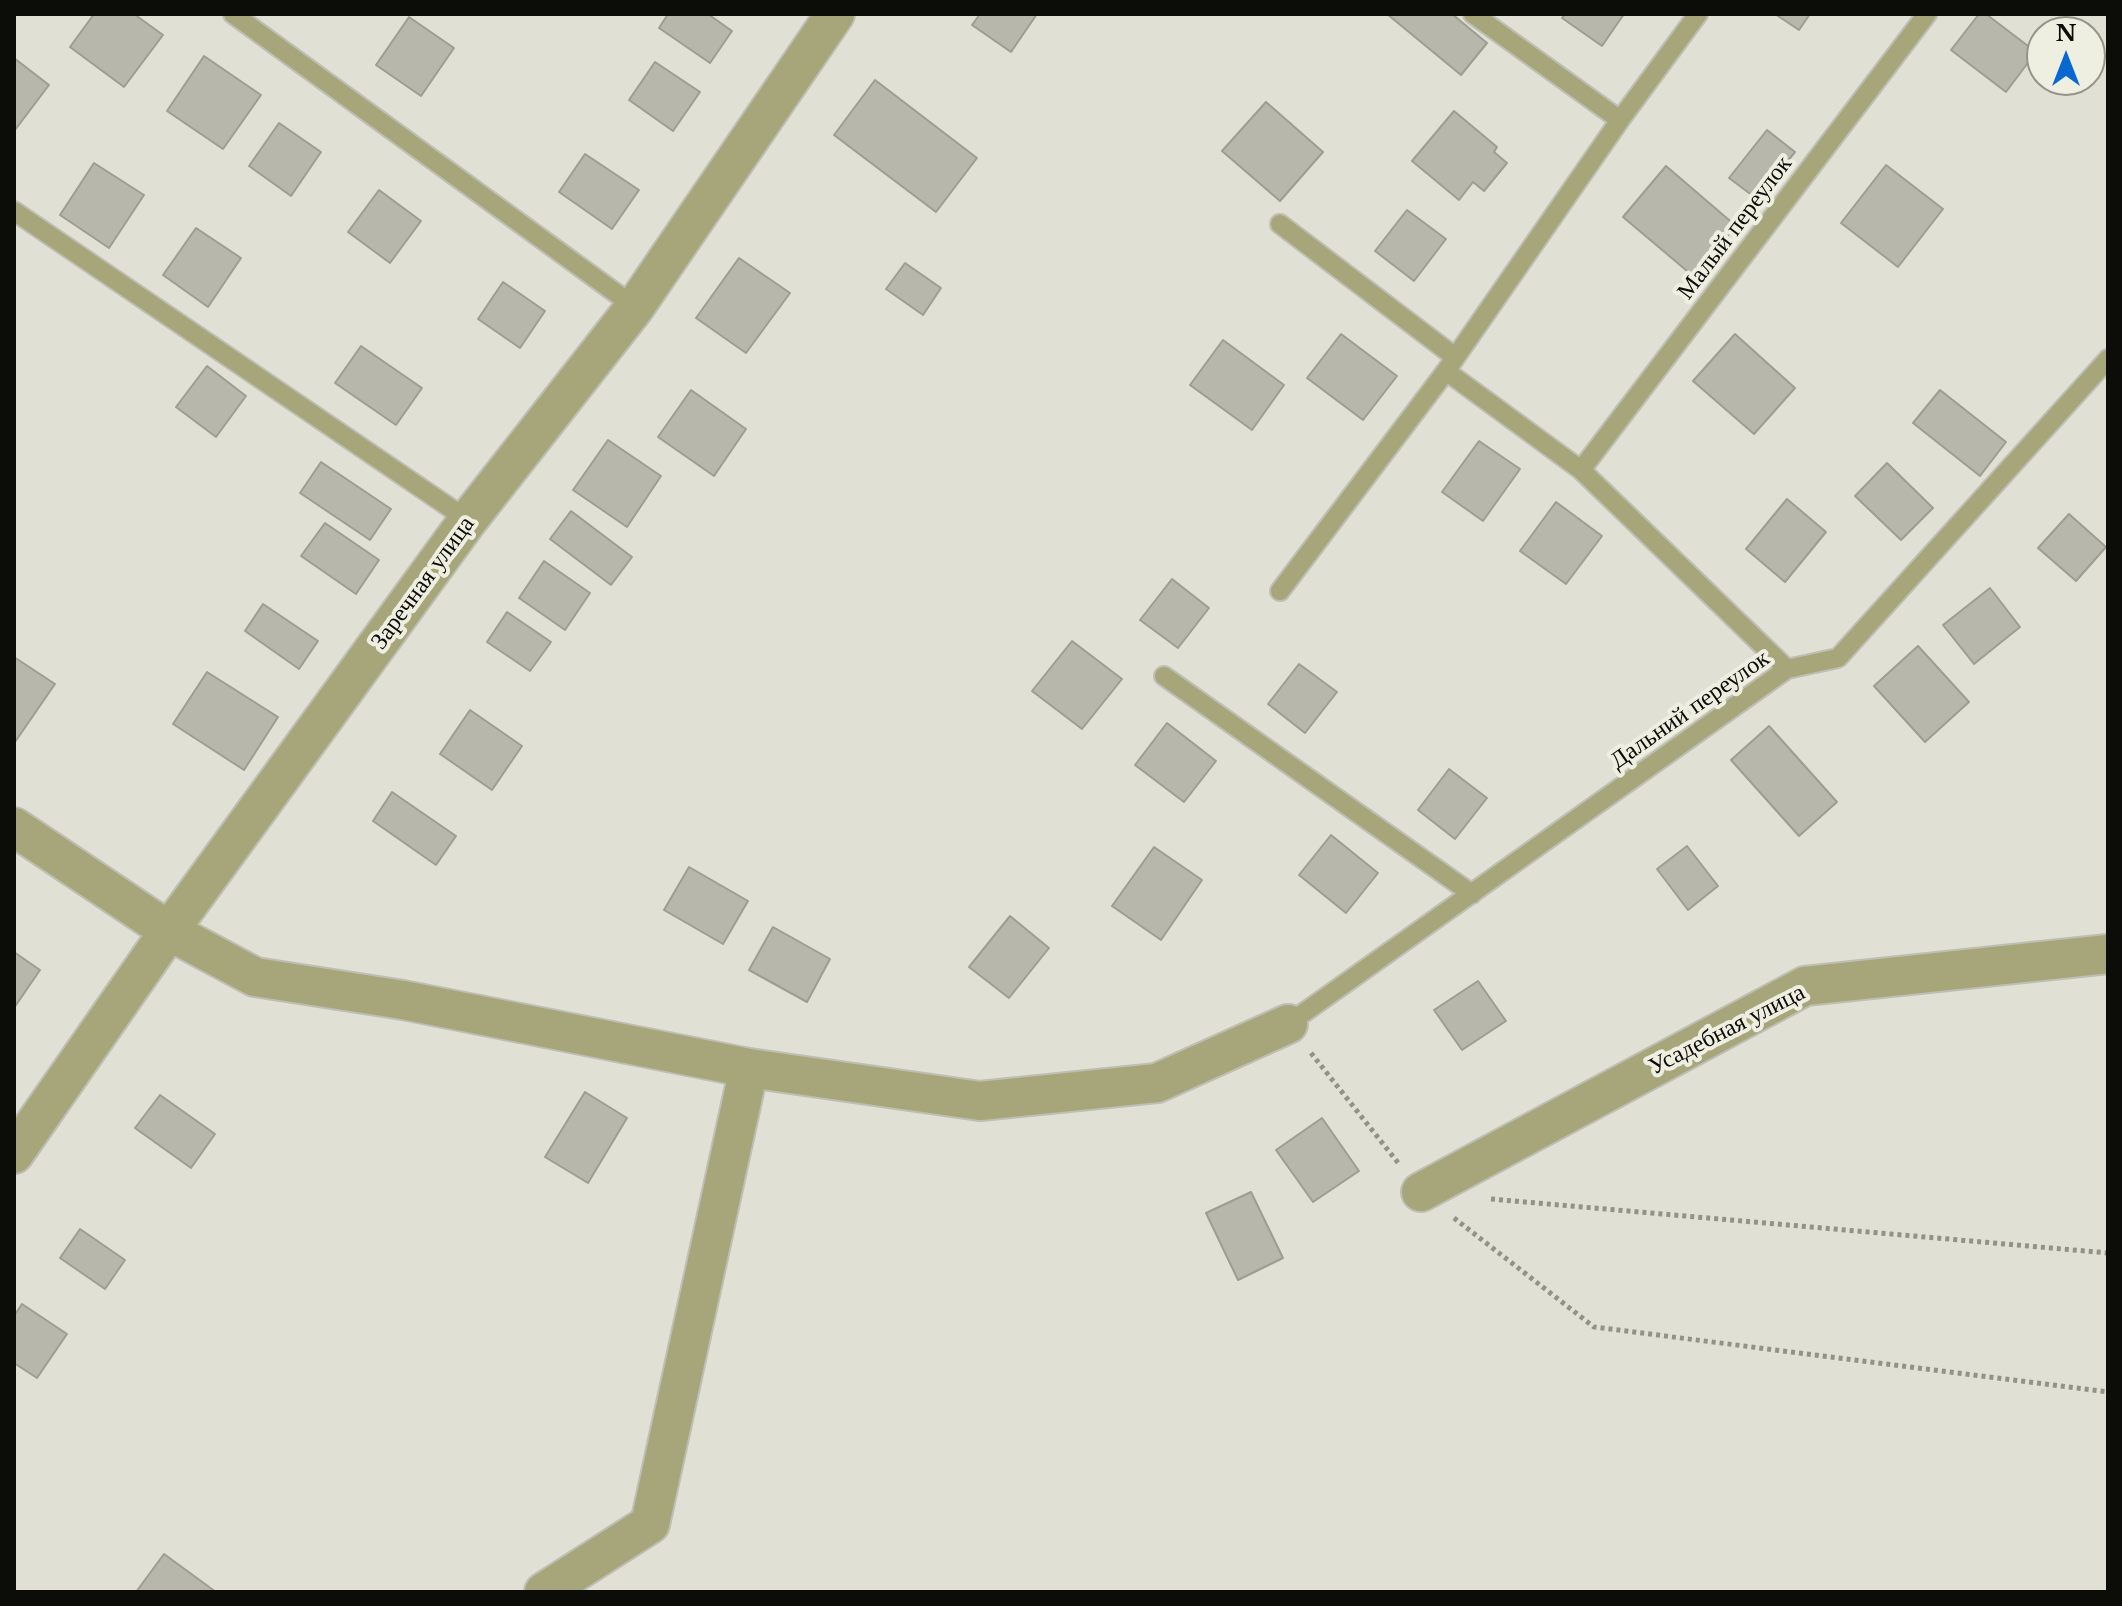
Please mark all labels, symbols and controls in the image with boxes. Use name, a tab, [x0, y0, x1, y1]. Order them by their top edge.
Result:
north arrow	[2026, 16, 2106, 96]
text: N	[2056, 20, 2076, 47]
street label: Малый переулок	[1672, 151, 1798, 305]
street label: Заречная улица	[365, 511, 481, 655]
street label: Дальний переулок	[1605, 644, 1775, 776]
street label: Усадебная улица	[1644, 978, 1810, 1082]

